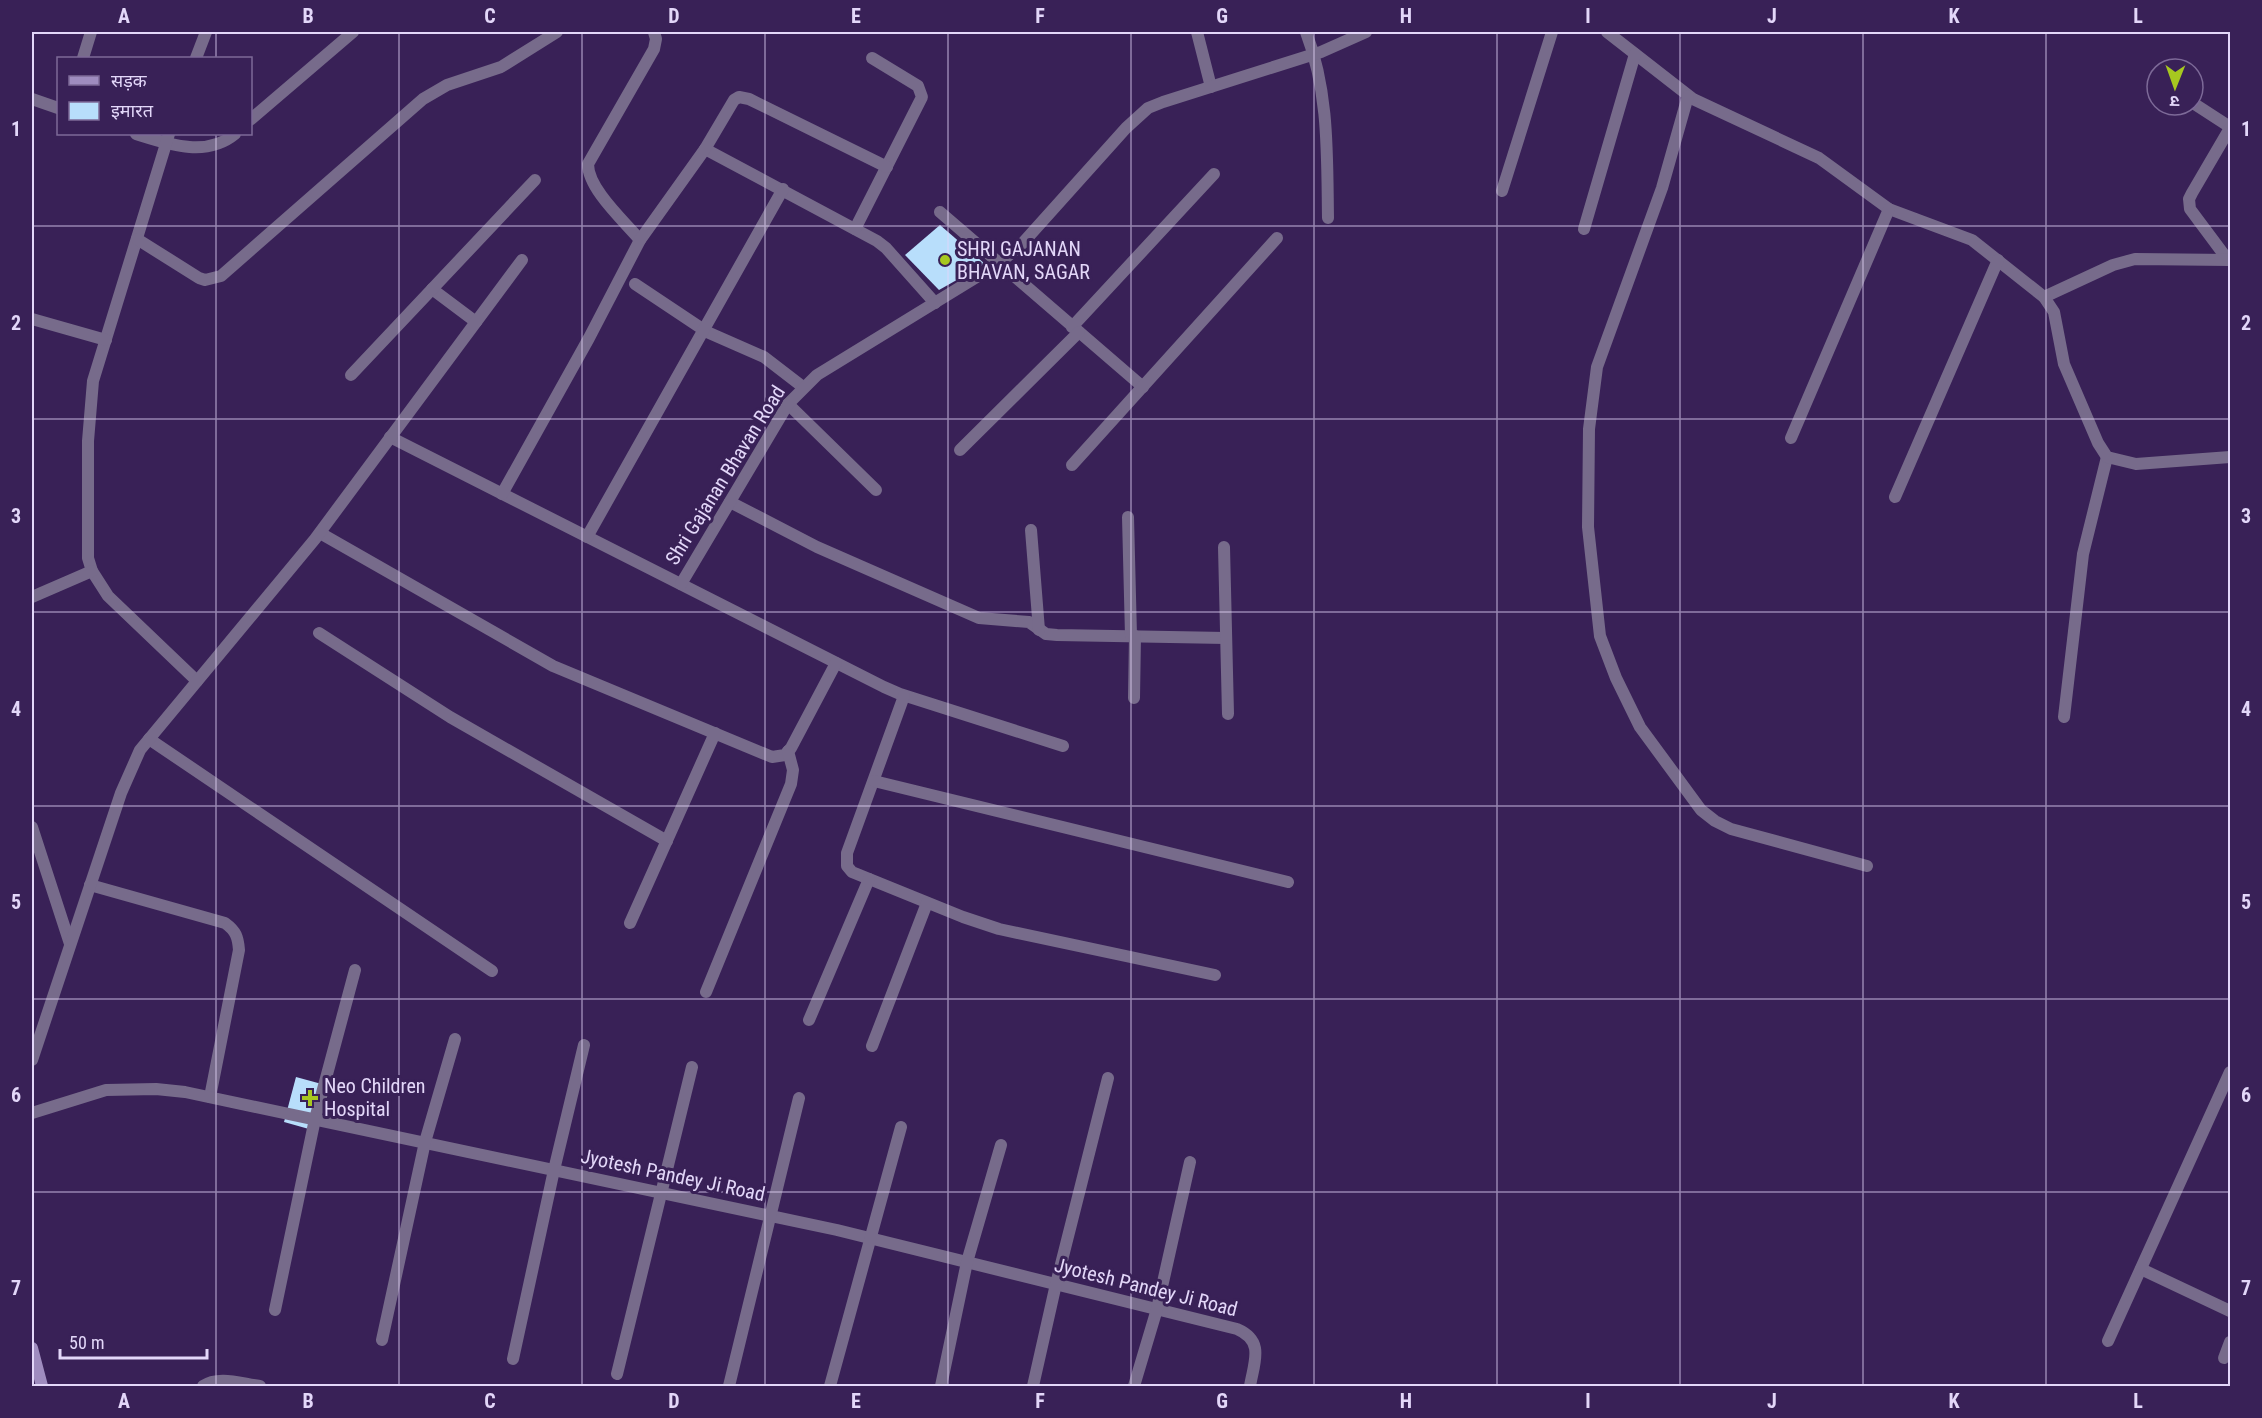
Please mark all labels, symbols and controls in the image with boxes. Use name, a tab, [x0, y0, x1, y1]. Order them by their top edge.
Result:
text: A	[118, 4, 130, 28]
text: B	[302, 4, 314, 28]
text: C	[484, 4, 496, 28]
text: D	[668, 4, 680, 28]
text: E	[851, 4, 861, 28]
text: F	[1035, 4, 1045, 28]
text: G	[1216, 4, 1228, 28]
text: H	[1400, 4, 1412, 28]
text: I	[1585, 4, 1591, 28]
text: J	[1767, 4, 1777, 28]
text: K	[1948, 4, 1960, 28]
text: L	[2133, 4, 2143, 28]
legend	[57, 57, 252, 135]
north arrow	[2145, 57, 2205, 117]
text: सड़क	[111, 70, 148, 91]
text: उ	[2169, 92, 2180, 111]
text: इमारत	[111, 100, 154, 121]
text: 1	[11, 117, 21, 141]
text: 1	[2241, 117, 2251, 141]
place label: SHRI GAJANAN BHAVAN, SAGAR	[957, 237, 1090, 284]
marker: SHRI GAJANAN BHAVAN, SAGAR	[938, 253, 952, 267]
text: 2	[11, 311, 21, 335]
text: 2	[2241, 311, 2251, 335]
street label: Shri Gajanan Bhavan Road	[660, 381, 790, 569]
text: 3	[11, 504, 21, 528]
text: 3	[2241, 504, 2251, 528]
text: 4	[11, 697, 21, 721]
text: 4	[2241, 697, 2251, 721]
text: 5	[11, 890, 21, 914]
text: 5	[2241, 890, 2251, 914]
place label: Neo Children Hospital	[324, 1074, 425, 1121]
text: 6	[11, 1083, 21, 1107]
text: 6	[2241, 1083, 2251, 1107]
marker: Neo Children Hospital	[301, 1089, 319, 1107]
street label: Jyotesh Pandey Ji Road	[579, 1144, 767, 1206]
street label: Jyotesh Pandey Ji Road	[1052, 1253, 1240, 1321]
text: 7	[11, 1276, 21, 1300]
text: 7	[2241, 1276, 2251, 1300]
scale bar	[60, 1322, 207, 1360]
text: 50 m	[69, 1332, 104, 1353]
text: A	[118, 1389, 130, 1413]
text: B	[302, 1389, 314, 1413]
text: C	[484, 1389, 496, 1413]
text: D	[668, 1389, 680, 1413]
text: E	[851, 1389, 861, 1413]
text: F	[1035, 1389, 1045, 1413]
text: G	[1216, 1389, 1228, 1413]
text: H	[1400, 1389, 1412, 1413]
text: I	[1585, 1389, 1591, 1413]
text: J	[1767, 1389, 1777, 1413]
text: K	[1948, 1389, 1960, 1413]
text: L	[2133, 1389, 2143, 1413]

